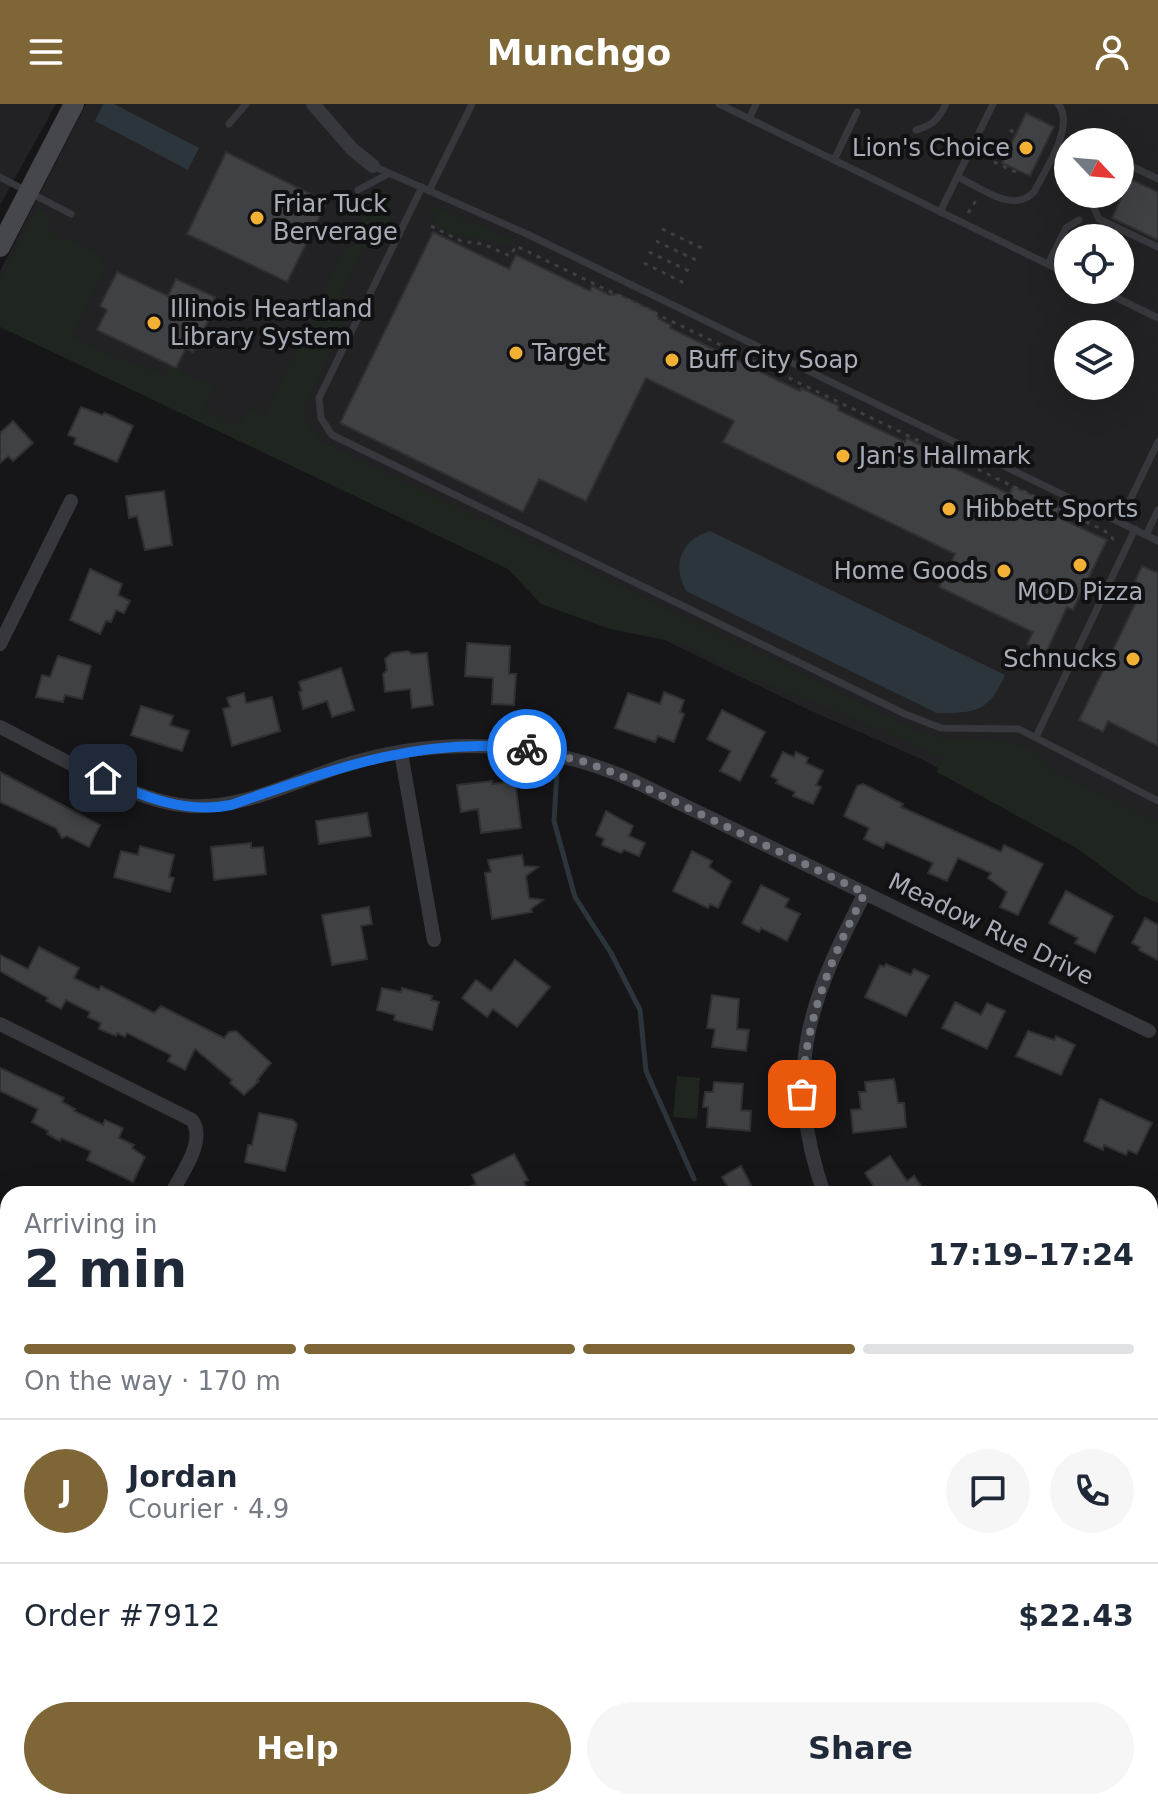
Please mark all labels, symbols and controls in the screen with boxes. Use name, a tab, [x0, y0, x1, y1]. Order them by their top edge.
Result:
icon: menu	[24, 30, 68, 74]
icon: person	[1090, 30, 1134, 74]
text: Munchgo	[487, 32, 671, 73]
north arrow	[1054, 128, 1134, 208]
map controls	[1054, 128, 1134, 400]
place label: Lion's Choice	[852, 134, 1010, 162]
marker: Lion's Choice	[1017, 139, 1035, 157]
place label: Friar Tuck Berverage	[273, 190, 398, 246]
marker: Friar Tuck Berverage	[248, 209, 266, 227]
button: locate	[1054, 224, 1134, 304]
place label: Illinois Heartland Library System	[170, 295, 372, 351]
marker: Illinois Heartland Library System	[145, 314, 163, 332]
button: layers	[1054, 320, 1134, 400]
place label: Target	[531, 339, 606, 367]
marker: Target	[507, 344, 525, 362]
place label: Buff City Soap	[688, 346, 858, 374]
marker: Buff City Soap	[663, 351, 681, 369]
place label: Jan's Hallmark	[857, 442, 1031, 470]
marker: Jan's Hallmark	[834, 447, 852, 465]
place label: Hibbett Sports	[965, 495, 1138, 523]
marker: Hibbett Sports	[940, 500, 958, 518]
marker: MOD Pizza	[1071, 556, 1089, 574]
place label: Home Goods	[834, 557, 988, 585]
marker: Home Goods	[995, 562, 1013, 580]
place label: MOD Pizza	[1017, 578, 1143, 606]
place label: Schnucks	[1003, 645, 1117, 673]
marker: Schnucks	[1124, 650, 1142, 668]
courier	[487, 709, 567, 789]
icon: bike	[505, 727, 549, 771]
pin	[69, 744, 137, 812]
icon: home	[81, 756, 125, 800]
street label: Meadow Rue Drive	[884, 867, 1098, 991]
pin	[768, 1060, 836, 1128]
icon: bag	[780, 1072, 824, 1116]
text: Arriving in	[24, 1209, 158, 1239]
text: 17:19–17:24	[928, 1237, 1134, 1272]
text: 2 min	[24, 1239, 187, 1299]
text: On the way · 170 m	[24, 1366, 281, 1396]
button: chat	[946, 1449, 1030, 1533]
button: phone	[1050, 1449, 1134, 1533]
text: Jordan	[128, 1459, 238, 1494]
text: J	[60, 1474, 72, 1509]
text: Courier · 4.9	[128, 1494, 289, 1524]
text: Order #7912	[24, 1598, 220, 1633]
text: $22.43	[1018, 1598, 1134, 1633]
button: Help	[24, 1702, 571, 1794]
button: Share	[587, 1702, 1134, 1794]

